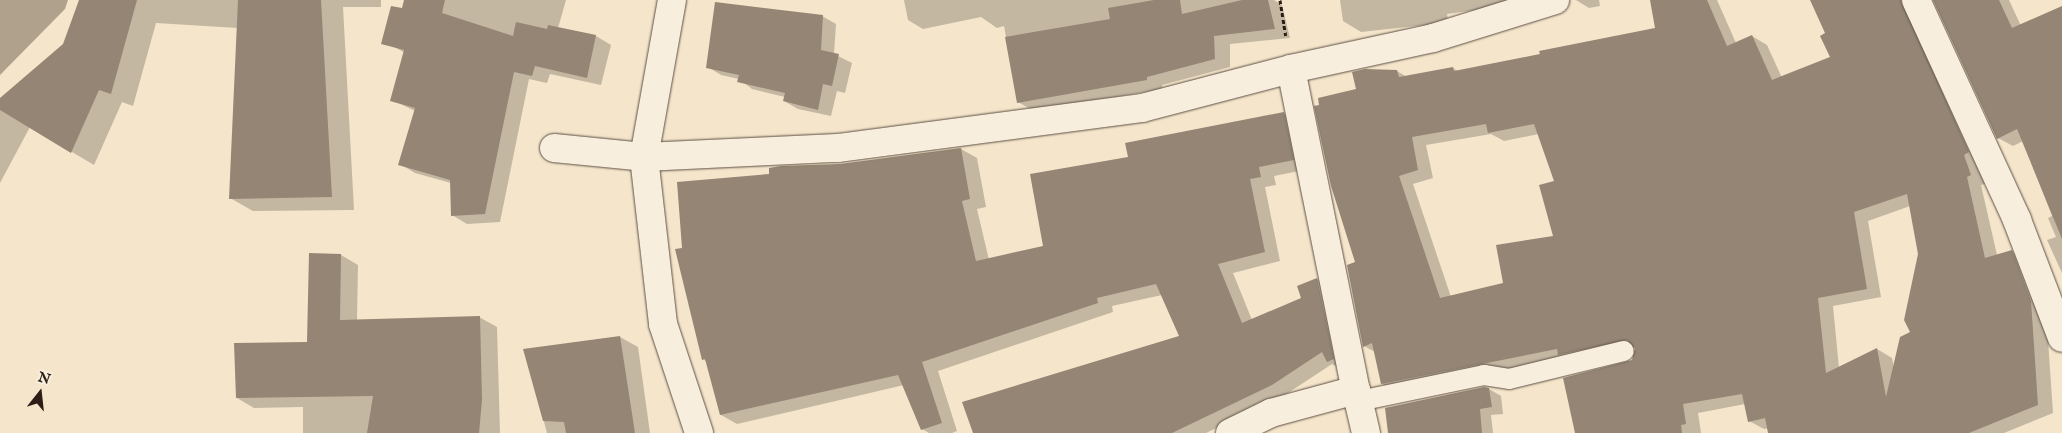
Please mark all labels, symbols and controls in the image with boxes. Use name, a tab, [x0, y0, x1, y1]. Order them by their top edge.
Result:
north arrow	[15, 368, 65, 418]
text: N	[36, 368, 52, 389]

